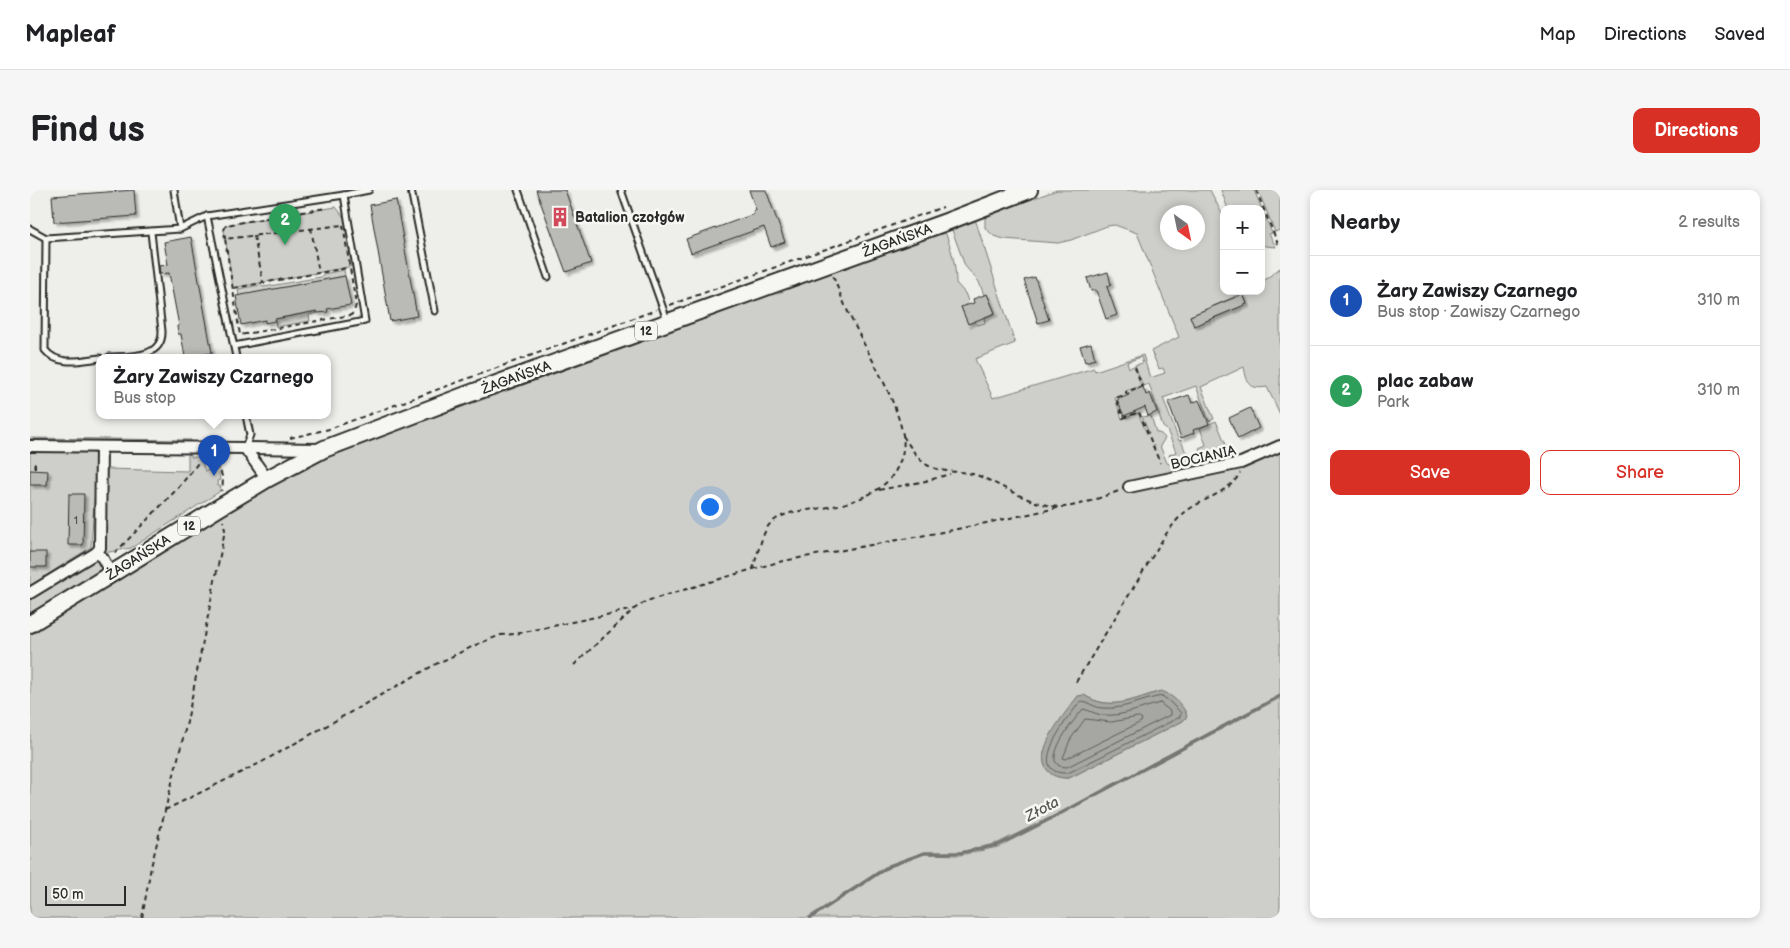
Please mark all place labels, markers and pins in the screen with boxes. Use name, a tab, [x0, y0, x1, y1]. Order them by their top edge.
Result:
pin: 2	[269, 204, 301, 245]
building icon: Batalion czołgów	[549, 206, 571, 228]
place label: Batalion czołgów	[575, 209, 685, 226]
pin: 1	[198, 435, 230, 476]

